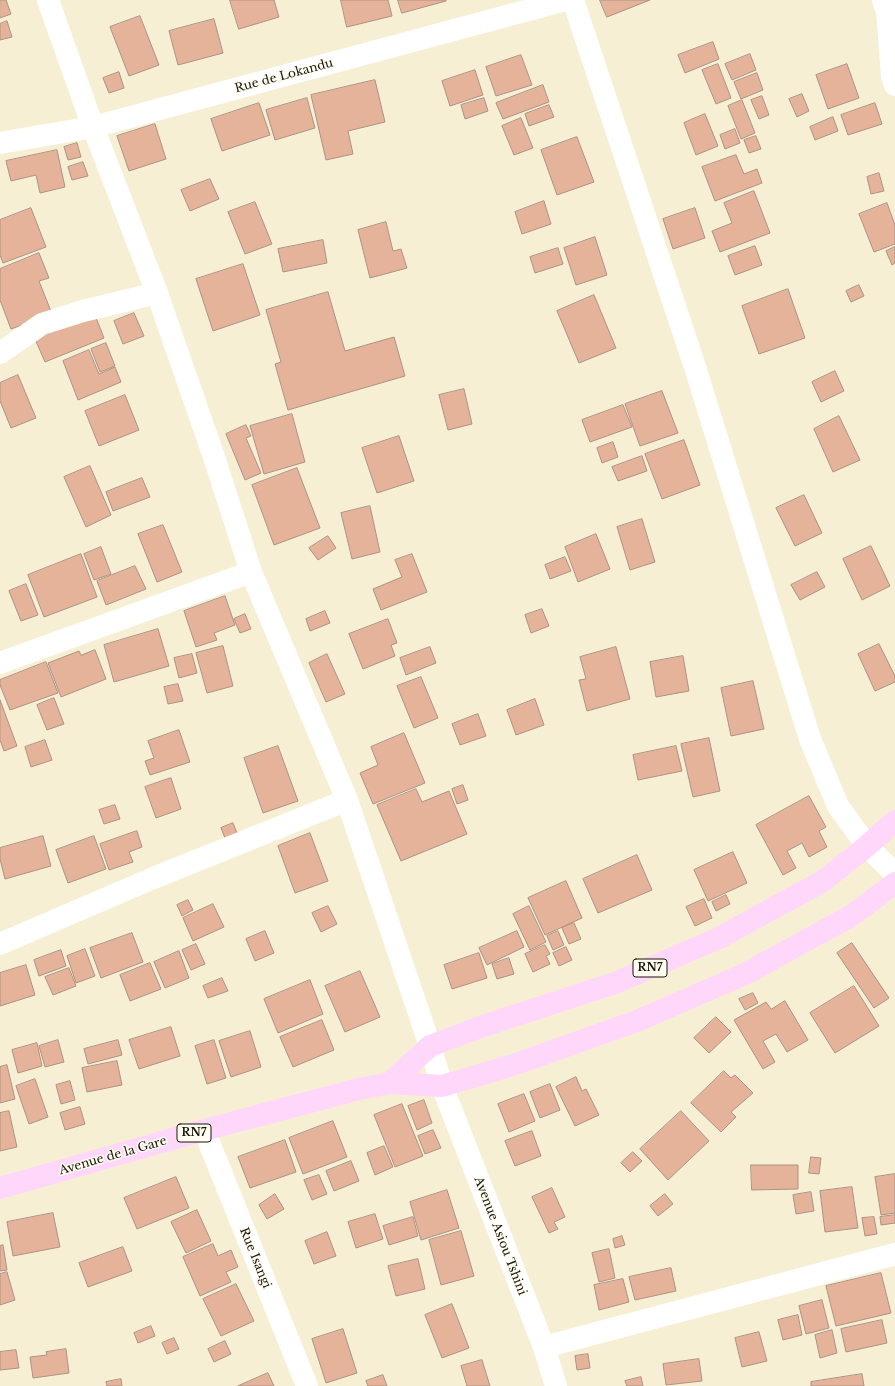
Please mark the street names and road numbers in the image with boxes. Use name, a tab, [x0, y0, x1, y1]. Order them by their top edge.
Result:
street label: Rue de Lokandu	[233, 56, 335, 96]
road number: RN7	[633, 959, 667, 977]
road number: RN7	[177, 1124, 211, 1142]
street label: Avenue de la Gare	[58, 1134, 168, 1178]
street label: Avenue Asiou Tshini	[471, 1175, 529, 1297]
street label: Rue Isangi	[236, 1225, 274, 1291]

